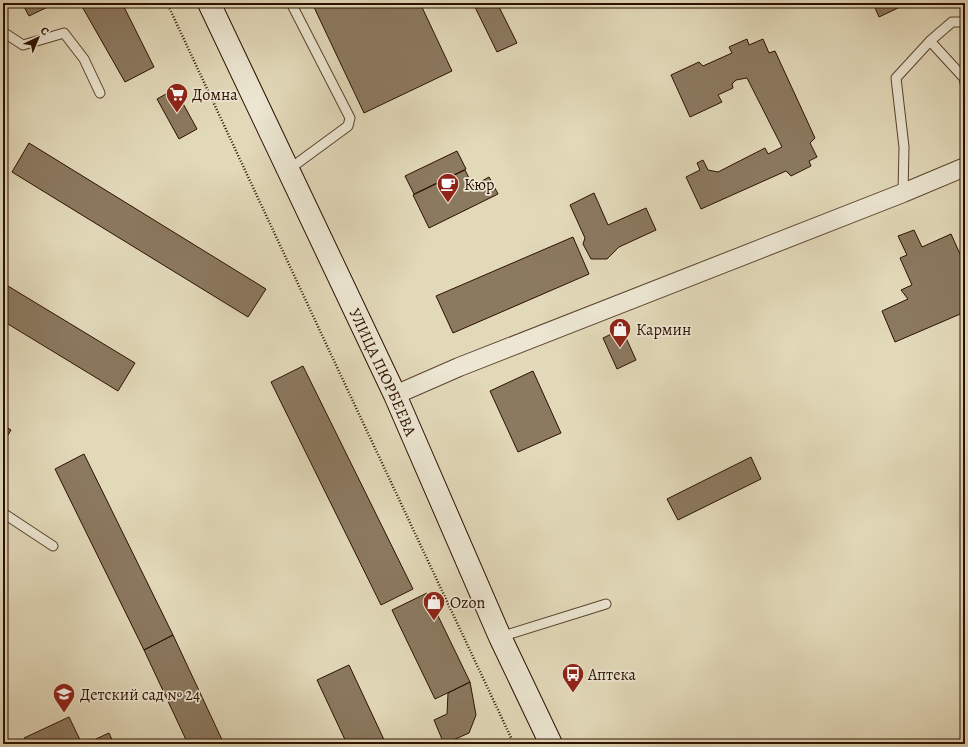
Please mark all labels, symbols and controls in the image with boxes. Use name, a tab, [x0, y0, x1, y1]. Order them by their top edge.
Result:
north arrow	[18, 18, 58, 58]
text: С	[37, 23, 52, 39]
supermarket icon: Домна	[164, 81, 190, 114]
place label: Домна	[192, 84, 238, 106]
cafe icon: Кюр	[435, 171, 461, 204]
place label: Кюр	[464, 174, 494, 196]
street label: УЛИЦА ПЮРБЕЕВА	[343, 305, 422, 440]
shop icon: Кармин	[607, 316, 633, 349]
place label: Кармин	[636, 319, 691, 341]
shop icon: Ozon	[421, 589, 447, 622]
place label: Ozon	[450, 592, 485, 614]
bus stop icon: Аптека	[560, 661, 586, 694]
place label: Аптека	[587, 664, 636, 686]
school or university icon: Детский сад № 24	[51, 681, 77, 714]
place label: Детский сад № 24	[80, 684, 200, 706]

